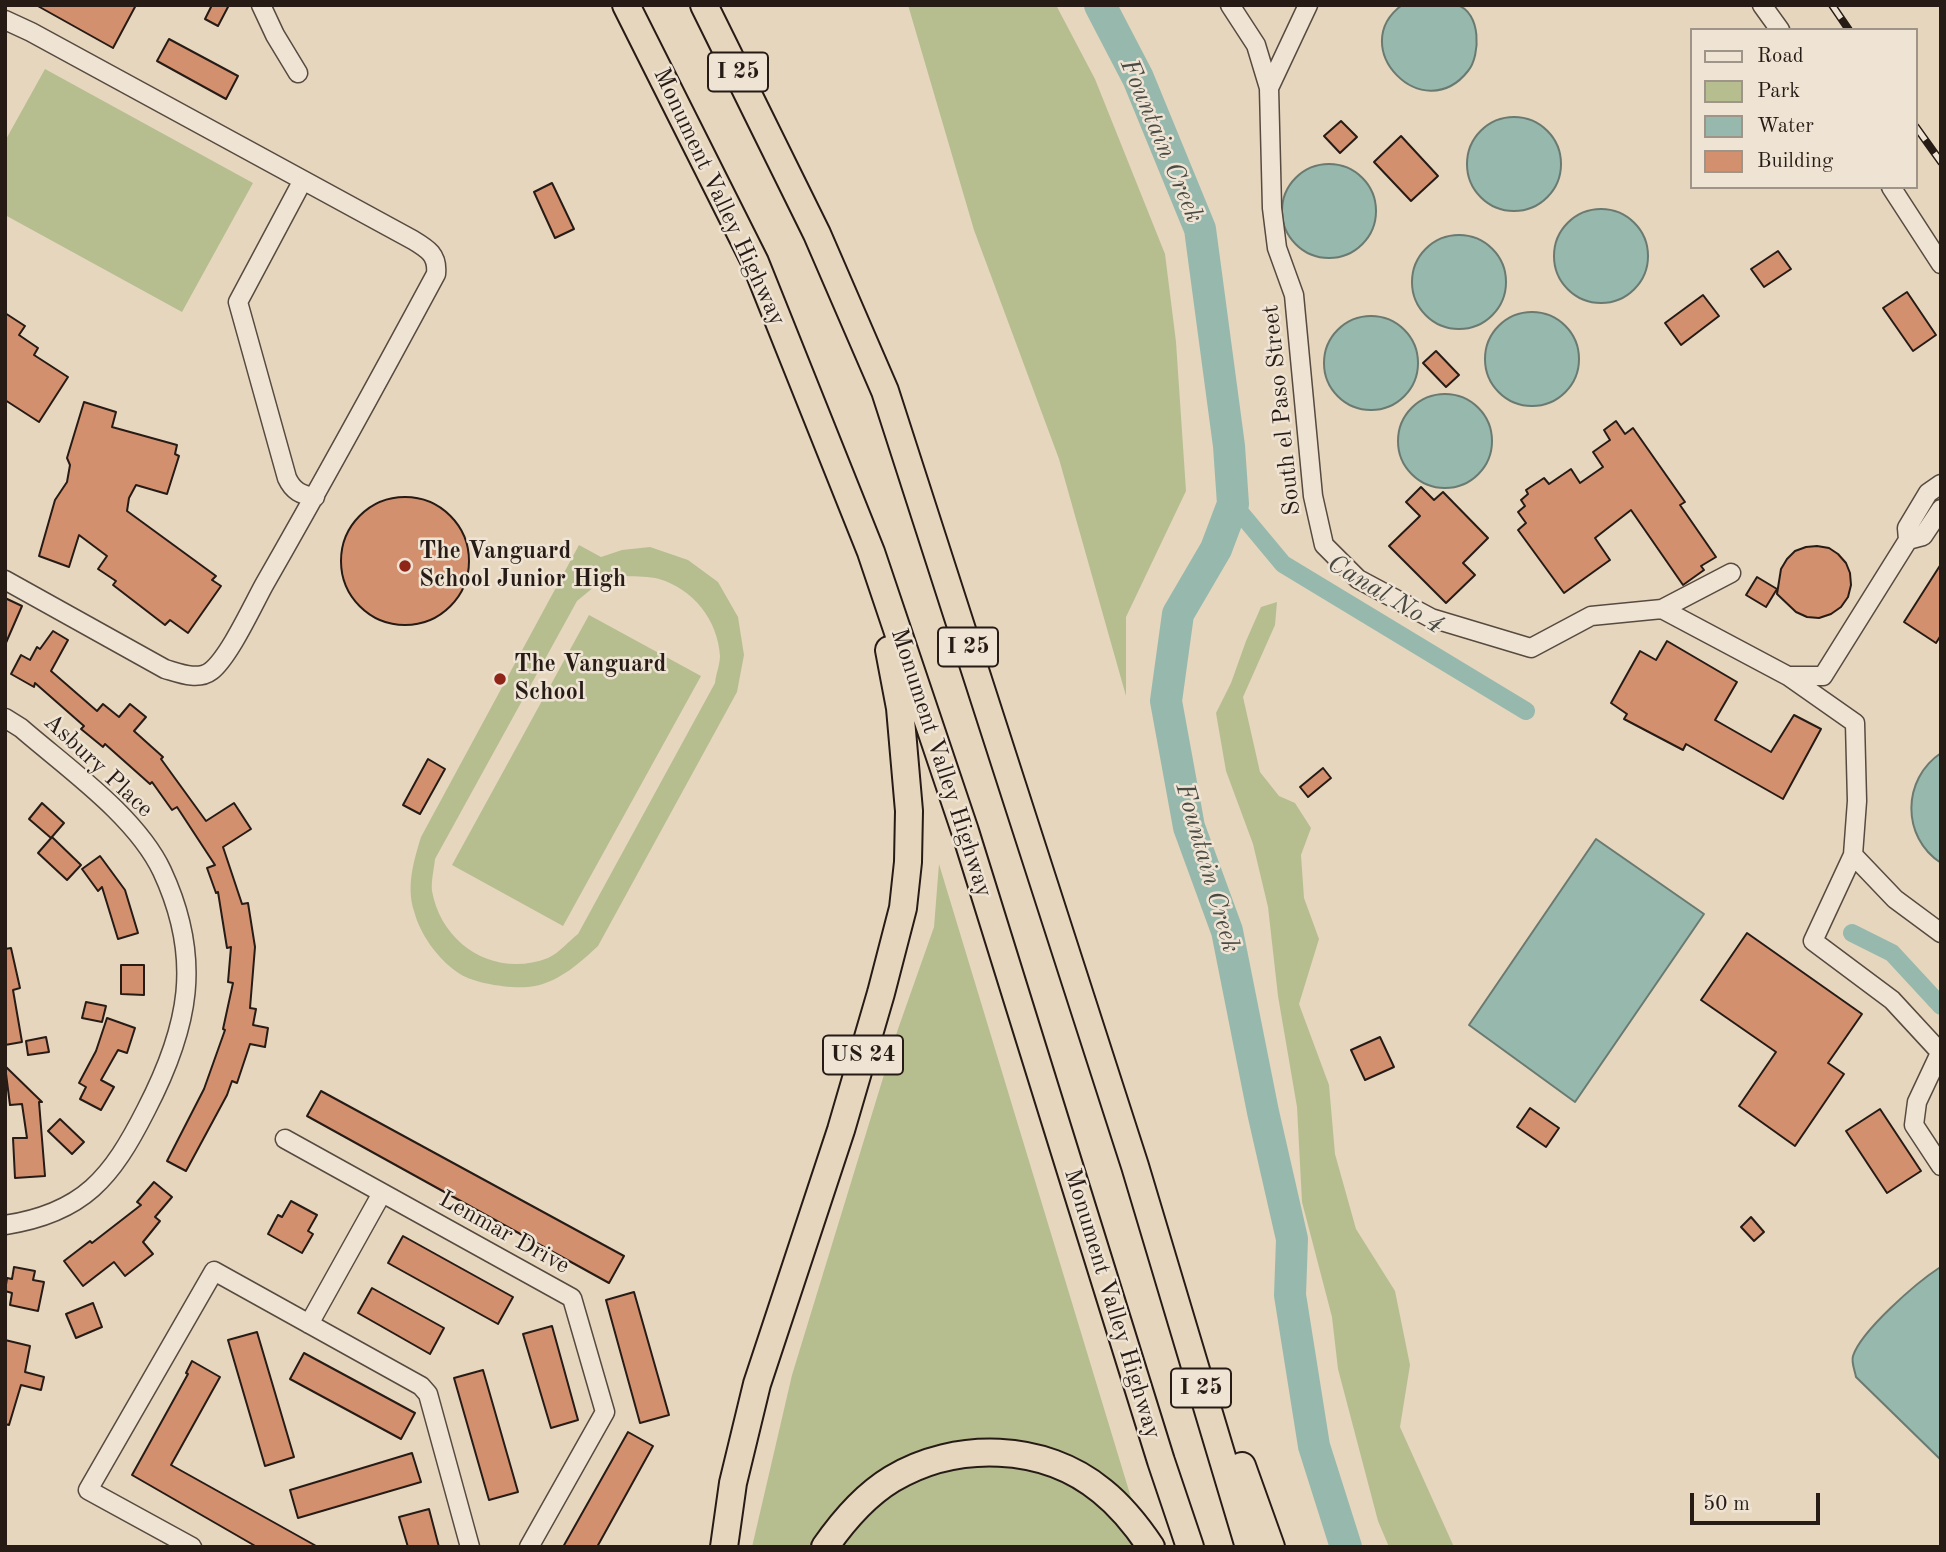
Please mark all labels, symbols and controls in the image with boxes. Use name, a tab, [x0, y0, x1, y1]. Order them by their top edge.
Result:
legend	[1690, 28, 1918, 189]
text: Road	[1757, 46, 1804, 67]
road number: I 25	[708, 53, 768, 92]
water label: Fountain Creek	[1112, 54, 1210, 228]
street label: Monument Valley Highway	[647, 63, 791, 331]
text: Park	[1757, 81, 1800, 102]
text: Water	[1757, 116, 1814, 137]
text: Building	[1757, 151, 1833, 172]
street label: South el Paso Street	[1257, 303, 1307, 517]
place label: The Vanguard School Junior High	[419, 538, 626, 594]
water label: Canal No 4	[1321, 548, 1449, 642]
marker: The Vanguard School Junior High	[397, 558, 413, 574]
street label: Monument Valley Highway	[884, 625, 998, 901]
road number: I 25	[938, 628, 998, 666]
place label: The Vanguard School	[514, 651, 666, 707]
marker: The Vanguard School	[492, 671, 508, 687]
street label: Asbury Place	[37, 708, 159, 824]
water label: Fountain Creek	[1168, 779, 1246, 957]
road number: US 24	[823, 1036, 903, 1074]
street label: Monument Valley Highway	[1057, 1165, 1167, 1443]
street label: Lenmar Drive	[434, 1185, 574, 1281]
road number: I 25	[1171, 1368, 1231, 1408]
scale bar	[1694, 1478, 1824, 1522]
text: 50 m	[1703, 1494, 1750, 1515]

